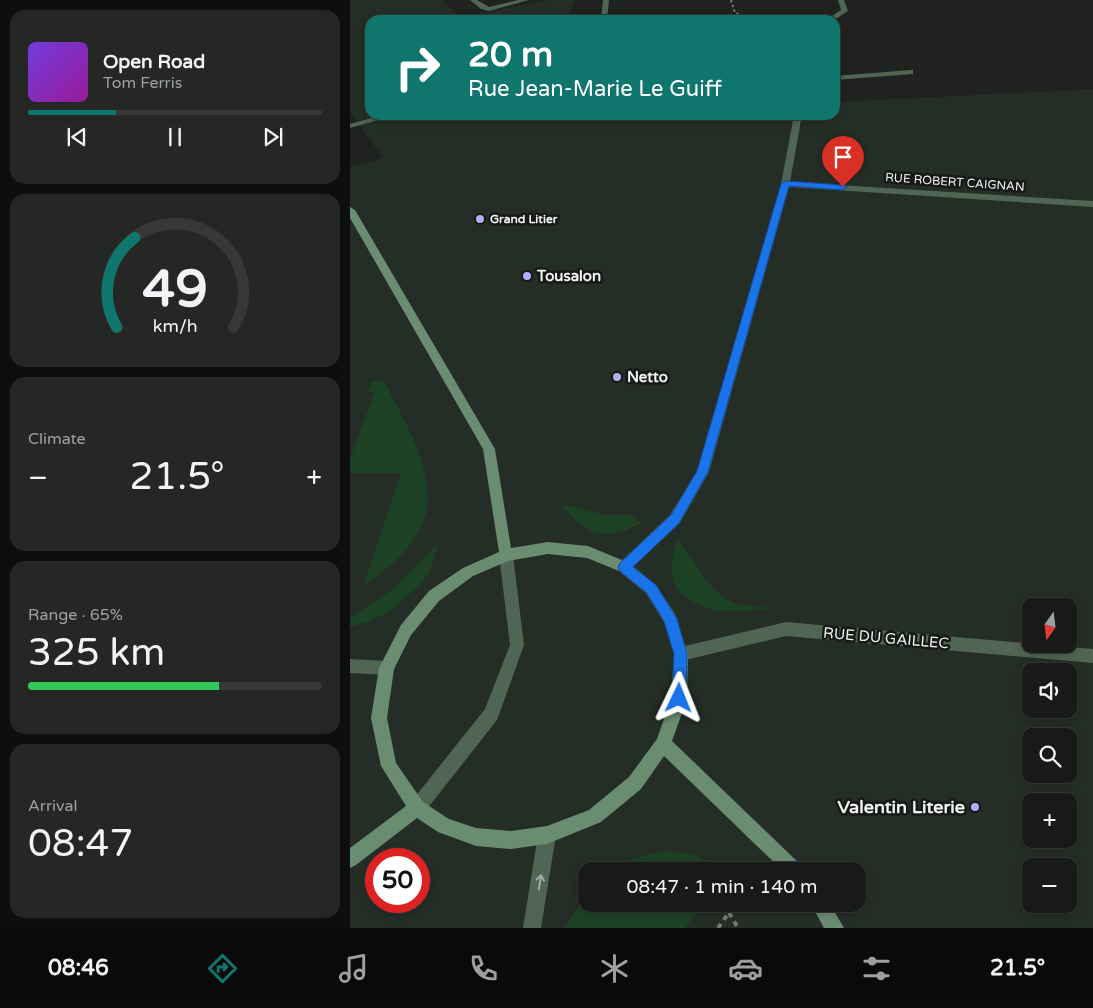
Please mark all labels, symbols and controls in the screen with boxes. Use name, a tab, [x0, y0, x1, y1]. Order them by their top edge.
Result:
text: 20 m	[468, 34, 553, 76]
icon: right	[385, 35, 450, 100]
text: Open Road	[103, 51, 205, 73]
text: Tom Ferris	[103, 73, 182, 93]
text: Rue Jean-Marie Le Guiff	[468, 76, 722, 102]
icon: previous	[63, 123, 91, 151]
icon: pause	[161, 123, 189, 151]
icon: next	[259, 123, 287, 151]
pin	[822, 136, 864, 187]
icon: arrive	[829, 143, 857, 171]
street label: RUE ROBERT CAIGNAN	[885, 170, 1025, 194]
place label: Grand Litier	[490, 212, 558, 226]
marker: Grand Litier	[474, 213, 486, 225]
text: 49	[142, 258, 208, 321]
place label: Tousalon	[536, 267, 601, 285]
marker: Tousalon	[521, 270, 533, 282]
text: km/h	[153, 316, 197, 337]
place label: Netto	[627, 368, 668, 386]
marker: Netto	[611, 371, 623, 383]
text: Climate	[28, 429, 86, 449]
text: 21.5°	[130, 454, 225, 500]
text: −	[28, 461, 48, 495]
text: +	[306, 461, 322, 495]
north arrow	[1022, 598, 1078, 652]
map controls	[1022, 598, 1077, 913]
text: Range · 65%	[28, 605, 123, 625]
street label: RUE DU GAILLEC	[822, 624, 950, 652]
text: 325 km	[28, 630, 165, 676]
button: sound	[1022, 663, 1077, 718]
position arrow	[652, 671, 704, 723]
button: search	[1022, 728, 1077, 783]
button: +	[1022, 793, 1077, 848]
text: Arrival	[28, 796, 77, 816]
place label: Valentin Literie	[838, 796, 965, 818]
marker: Valentin Literie	[969, 801, 981, 813]
text: 08:47	[28, 821, 133, 867]
speed limit sign: 50	[365, 848, 430, 913]
button: −	[1022, 858, 1077, 913]
one-way arrow	[535, 874, 545, 890]
text: 08:47 · 1 min · 140 m	[626, 876, 818, 898]
icon: directions	[205, 951, 240, 986]
icon: music	[336, 951, 371, 986]
icon: phone	[466, 951, 501, 986]
icon: climate	[597, 951, 632, 986]
icon: car	[728, 951, 763, 986]
icon: filters	[859, 951, 894, 986]
text: 08:46	[48, 955, 109, 981]
text: 21.5°	[990, 955, 1045, 981]

